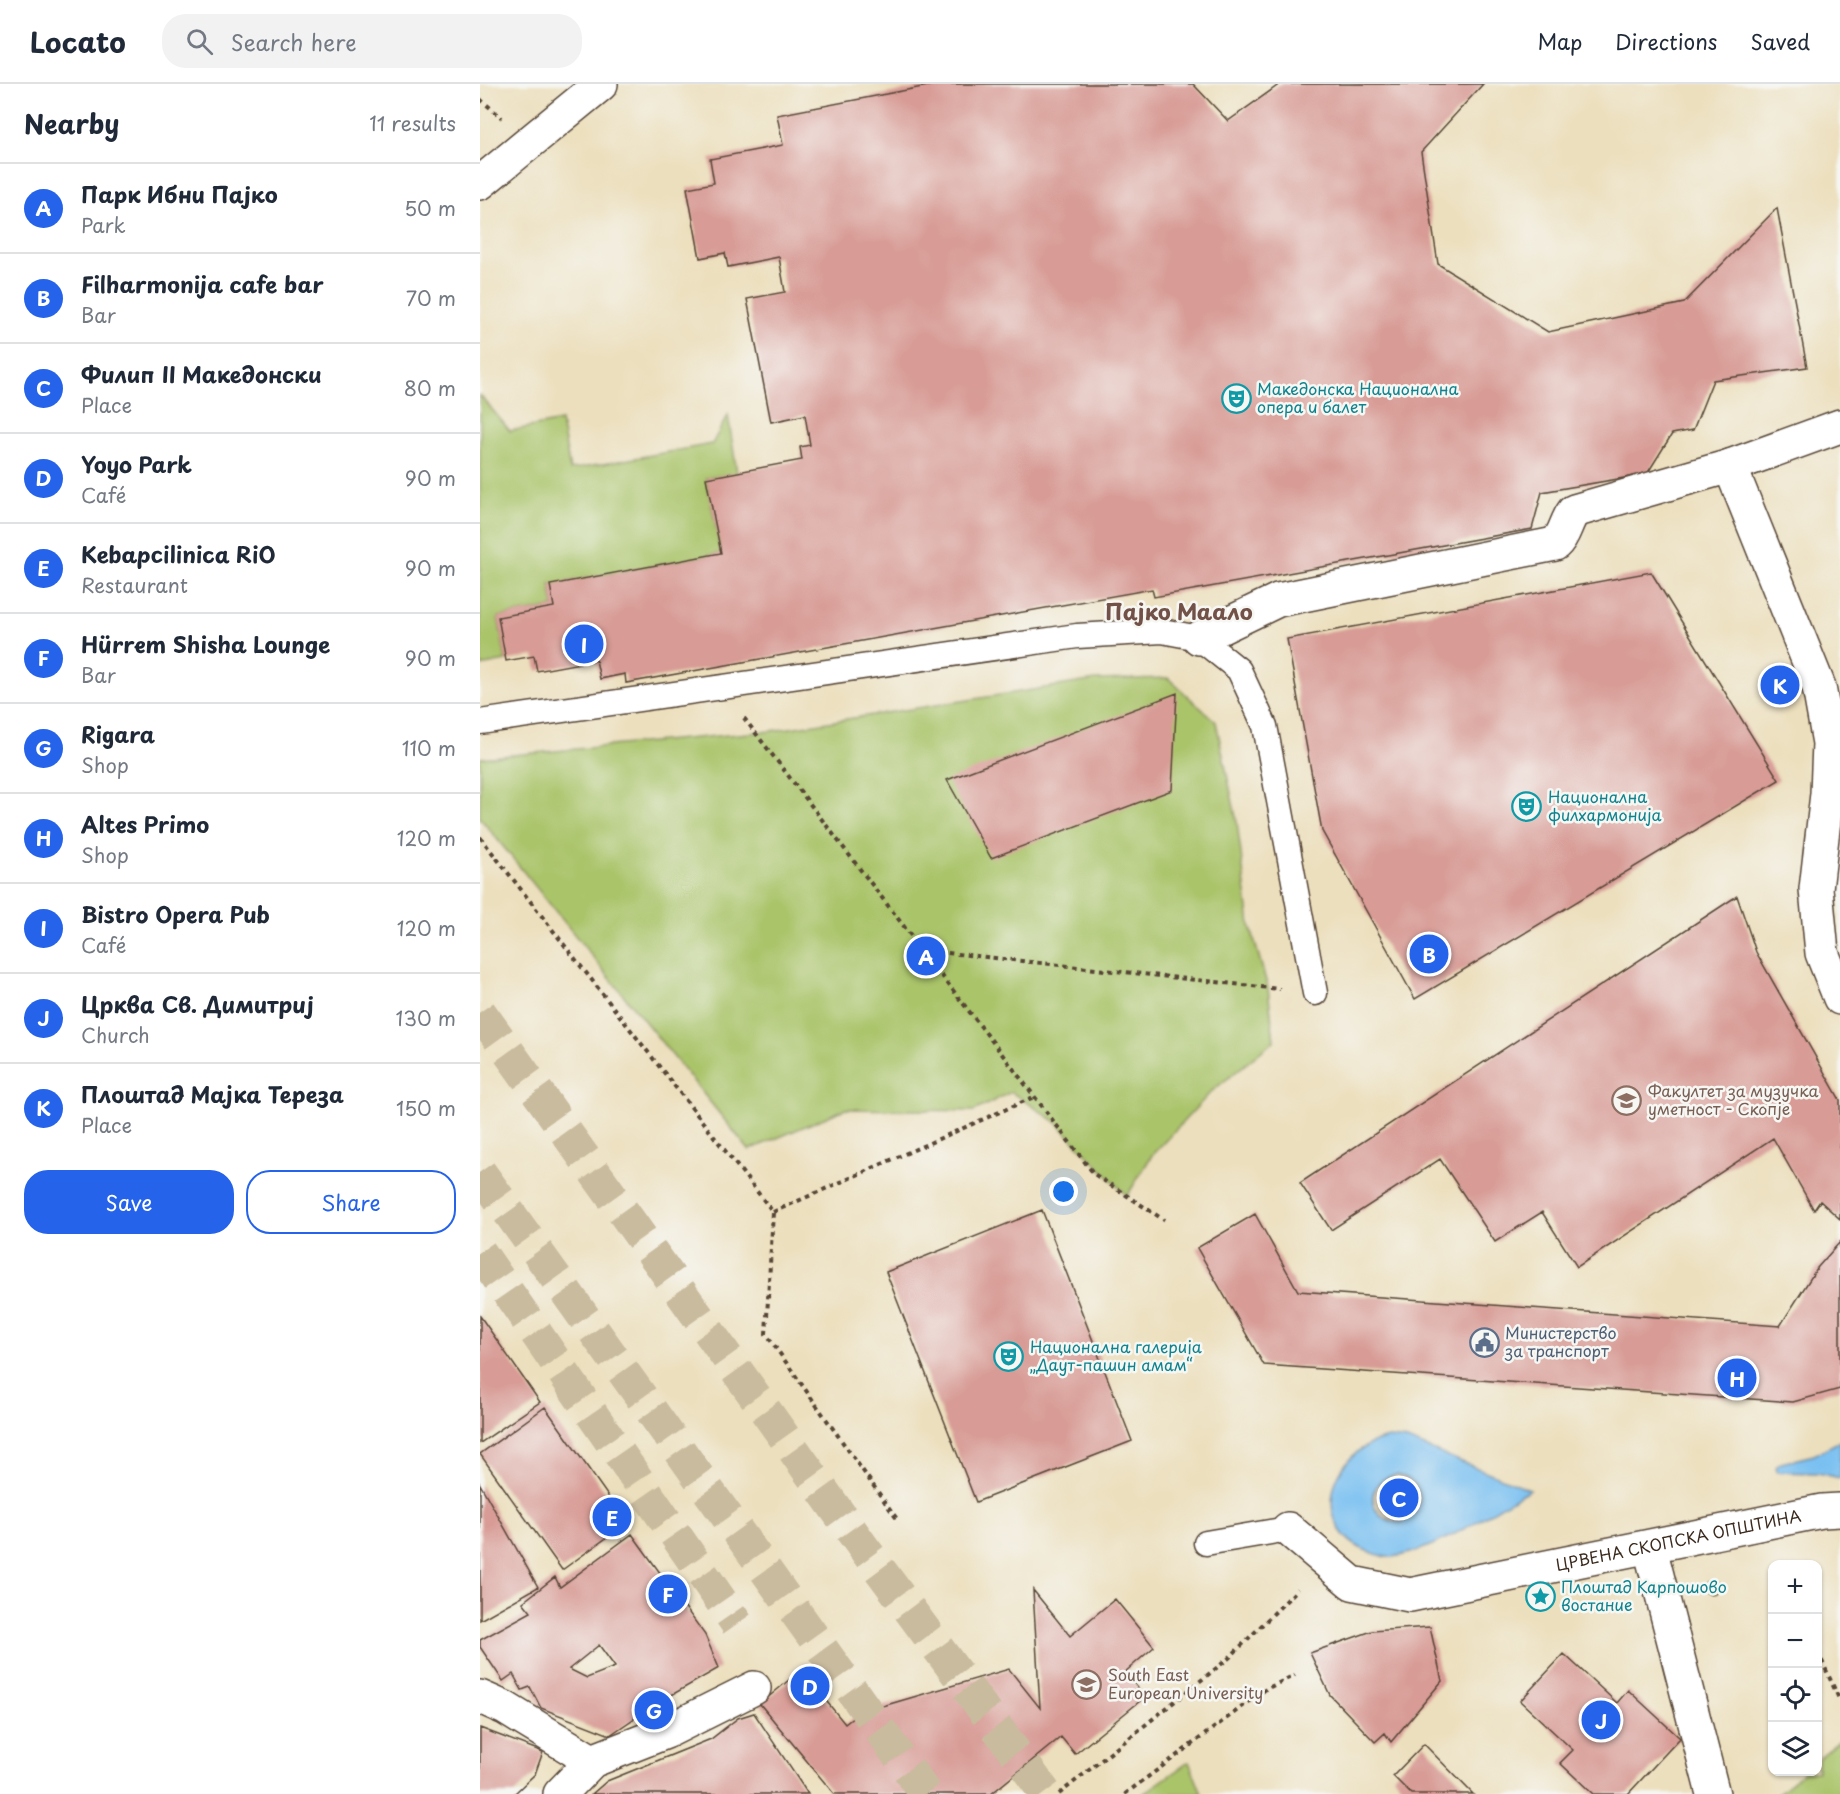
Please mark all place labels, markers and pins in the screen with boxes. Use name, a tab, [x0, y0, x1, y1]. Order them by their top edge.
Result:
place label: Македонска Национална опера и балет	[1257, 376, 1458, 418]
theatre icon: Македонска Национална опера и балет	[1220, 382, 1252, 414]
pin: I	[564, 622, 604, 666]
pin: K	[1760, 662, 1800, 708]
place label: Национална филхармонија	[1548, 784, 1662, 826]
theatre icon: Национална филхармонија	[1511, 790, 1543, 822]
pin: B	[1410, 932, 1448, 976]
pin: A	[906, 934, 946, 978]
place label: Факултет за музучка уметност - Скопје	[1648, 1078, 1819, 1120]
school or university icon: Факултет за музучка уметност - Скопје	[1611, 1084, 1643, 1116]
place label: Министерство за транспорт	[1504, 1320, 1617, 1362]
public building icon: Министерство за транспорт	[1468, 1326, 1500, 1358]
place label: Национална галерија „Даут-пашин амам“	[1030, 1334, 1202, 1376]
theatre icon: Национална галерија „Даут-пашин амам“	[993, 1340, 1025, 1372]
pin: H	[1718, 1356, 1756, 1400]
pin: C	[1380, 1476, 1418, 1520]
pin: E	[592, 1494, 632, 1540]
pin: F	[648, 1572, 687, 1616]
place label: Плоштад Карпошово востание	[1561, 1574, 1727, 1616]
place icon: Плоштад Карпошово востание	[1524, 1580, 1556, 1612]
place label: South East European University	[1108, 1662, 1263, 1704]
pin: D	[790, 1664, 830, 1708]
school or university icon: South East European University	[1071, 1668, 1103, 1700]
pin: G	[634, 1688, 674, 1732]
pin: J	[1582, 1698, 1620, 1742]

